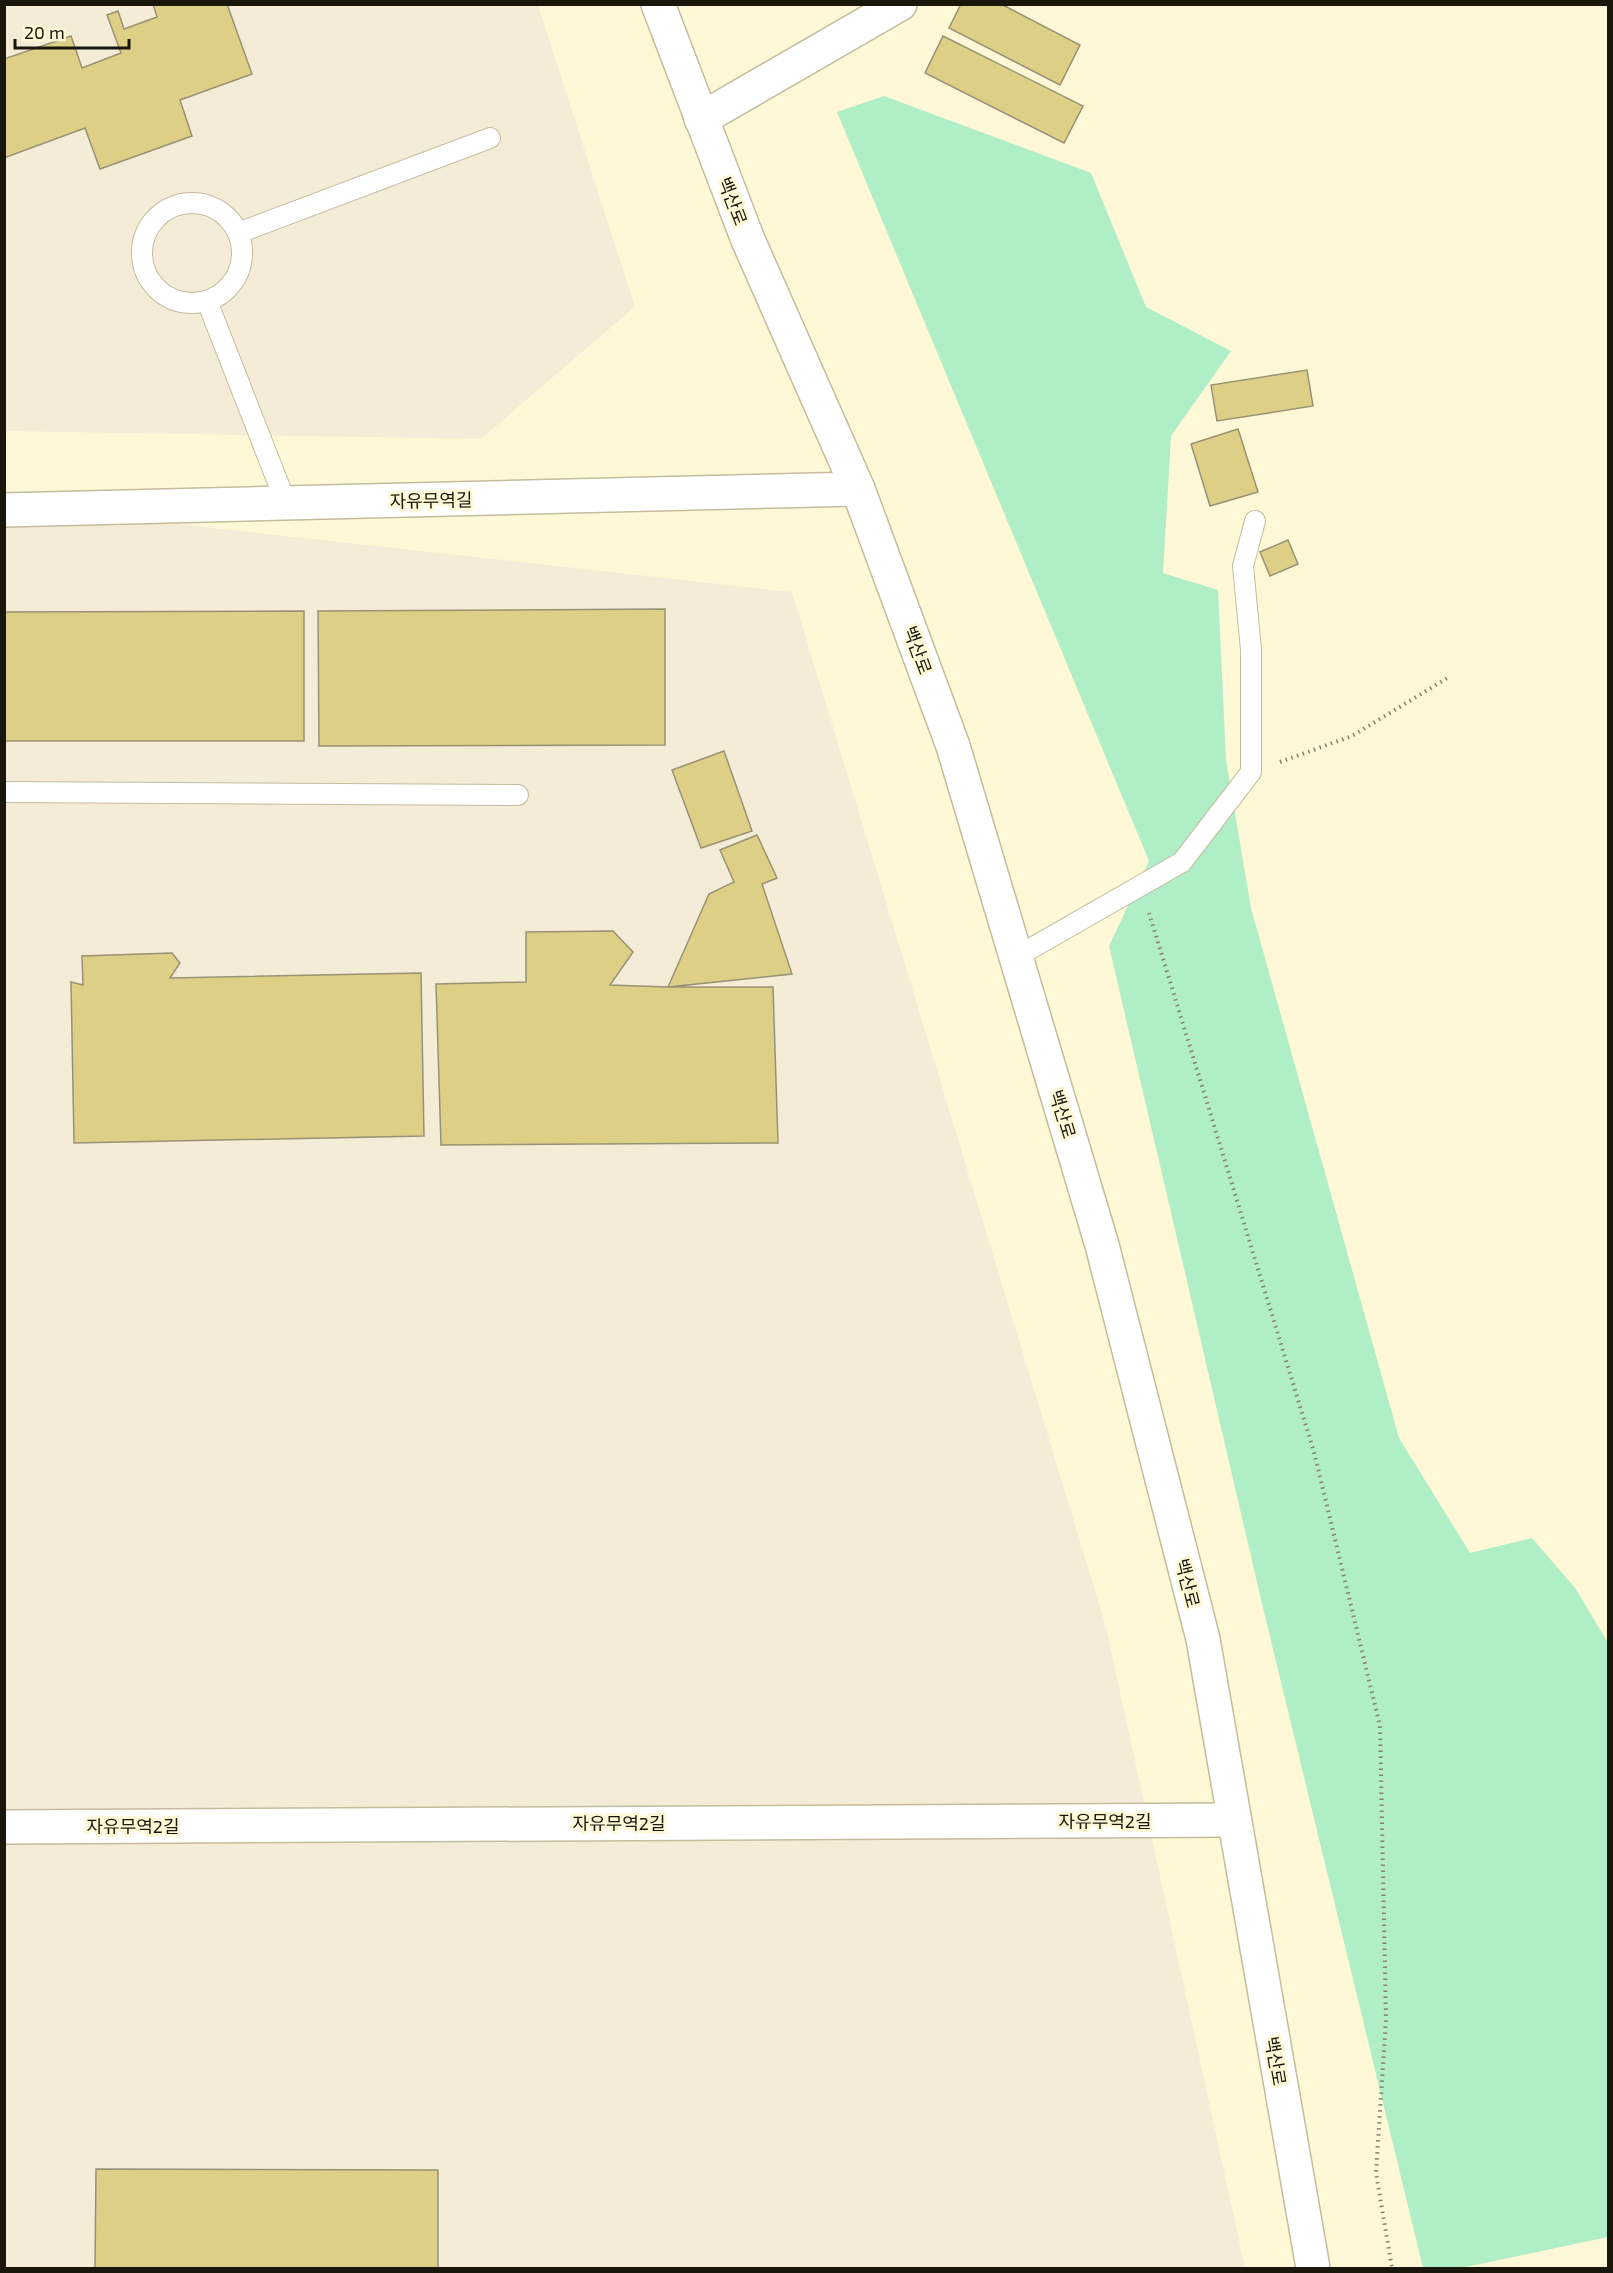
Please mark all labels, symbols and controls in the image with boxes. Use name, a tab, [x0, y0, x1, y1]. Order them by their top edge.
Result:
scale bar	[15, 12, 129, 50]
text: 20 m	[24, 21, 65, 43]
street label: 백산로	[714, 174, 752, 228]
street label: 자유무역길	[389, 488, 473, 512]
street label: 백산로	[899, 623, 937, 677]
street label: 백산로	[1045, 1087, 1081, 1141]
street label: 백산로	[1171, 1556, 1205, 1610]
street label: 자유무역2길	[1059, 1810, 1151, 1832]
street label: 자유무역2길	[573, 1812, 665, 1834]
street label: 자유무역2길	[87, 1815, 179, 1837]
street label: 백산로	[1261, 2035, 1291, 2087]

